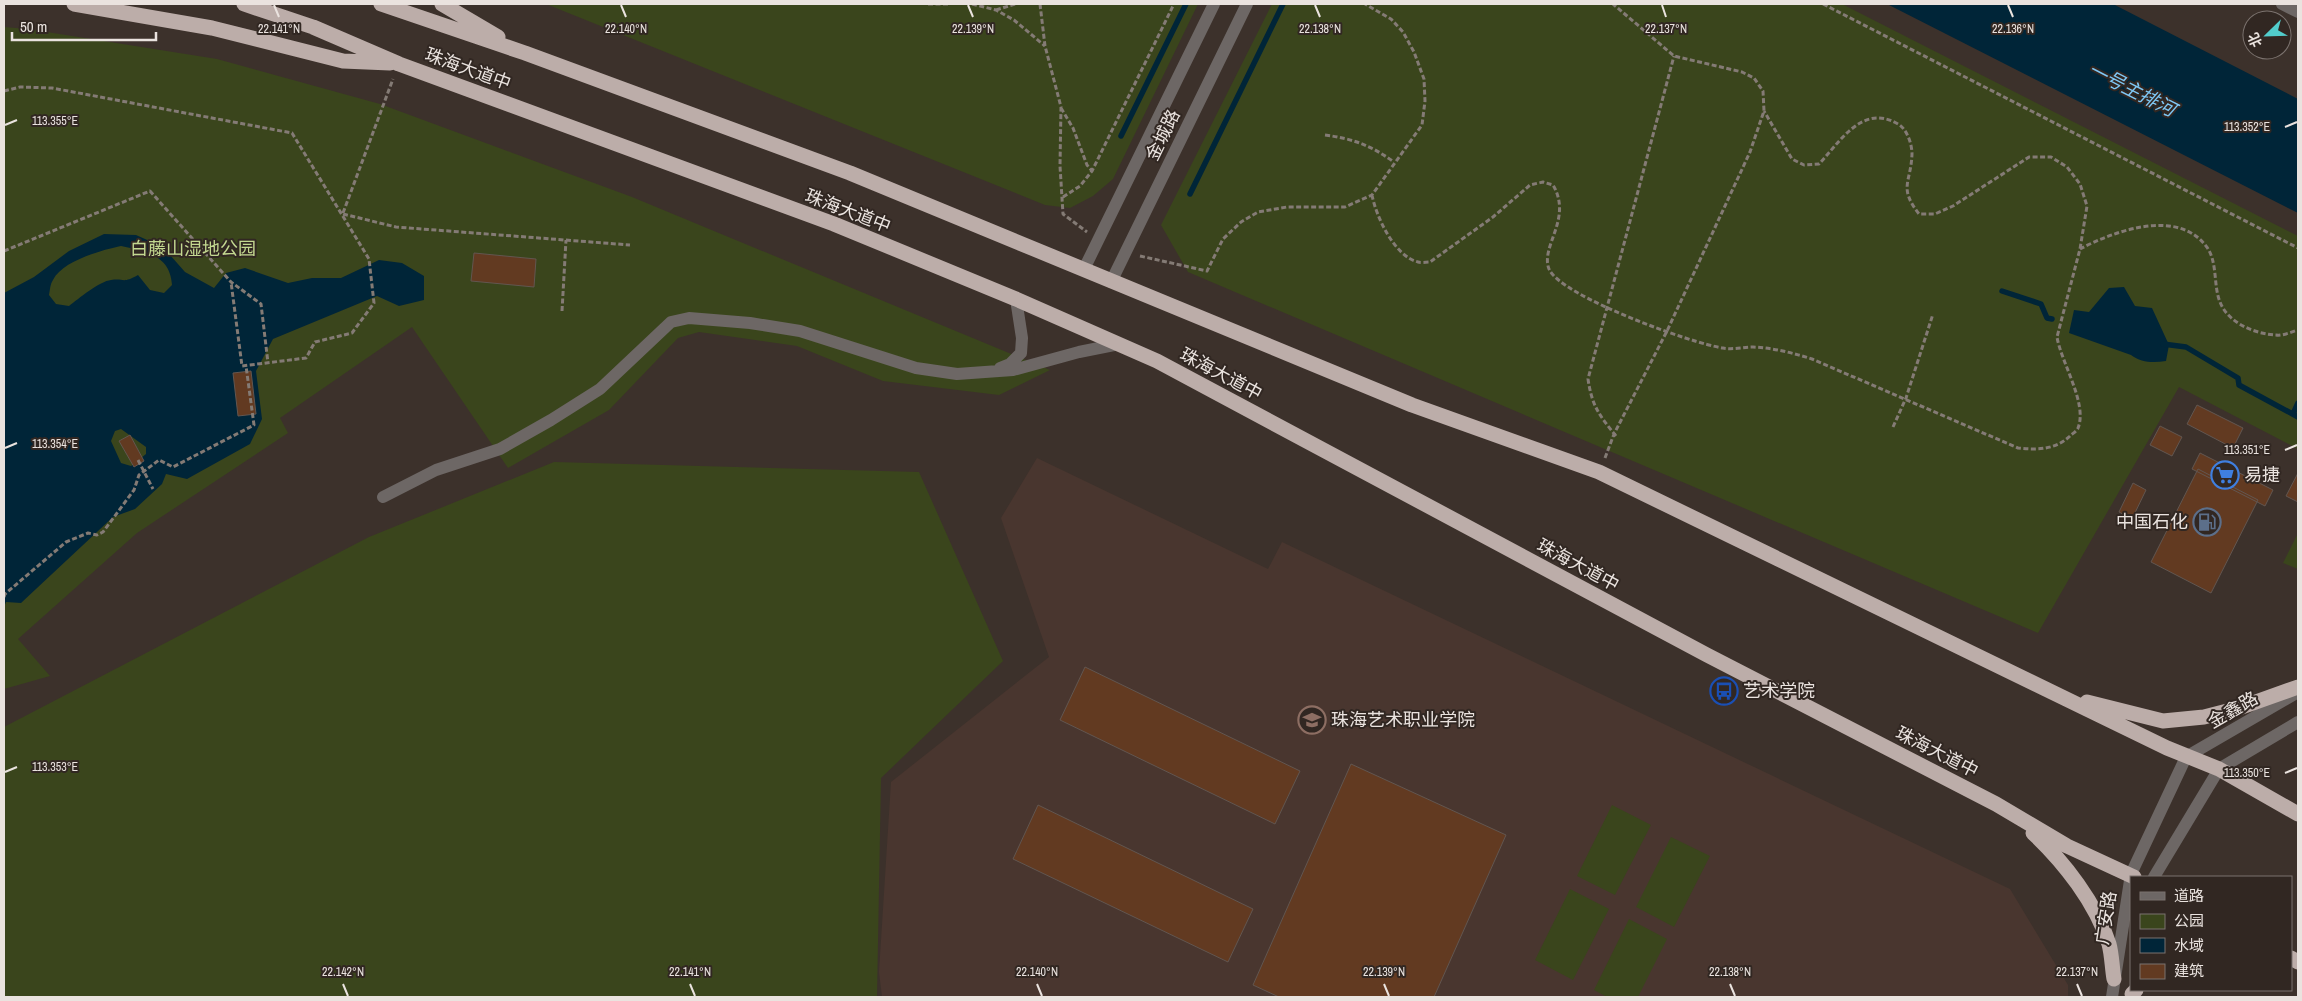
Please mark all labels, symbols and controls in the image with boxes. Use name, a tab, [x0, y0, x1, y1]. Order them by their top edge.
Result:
scale bar	[12, 10, 156, 42]
north arrow	[2242, 10, 2292, 60]
text: 50 m	[20, 16, 47, 37]
text: 22.141°N	[258, 21, 300, 37]
text: 22.140°N	[605, 21, 647, 37]
text: 22.139°N	[952, 21, 994, 37]
text: 22.138°N	[1299, 21, 1341, 37]
text: 22.137°N	[1645, 21, 1687, 37]
text: 22.136°N	[1992, 21, 2034, 37]
text: 北	[2244, 30, 2266, 50]
street label: 珠海大道中	[422, 41, 515, 96]
water label: 一号主排河	[2084, 56, 2184, 124]
street label: 金城路	[1139, 105, 1186, 165]
text: 113.355°E	[32, 113, 78, 129]
text: 113.352°E	[2224, 119, 2270, 135]
street label: 珠海大道中	[802, 183, 895, 238]
park label: 白藤山湿地公园	[130, 236, 256, 261]
street label: 珠海大道中	[1176, 341, 1267, 406]
text: 113.354°E	[32, 436, 78, 452]
text: 113.351°E	[2224, 442, 2270, 458]
supermarket icon: 易捷	[2210, 460, 2240, 490]
place label: 易捷	[2244, 462, 2280, 487]
fuel station icon: 中国石化	[2192, 507, 2222, 537]
place label: 中国石化	[2116, 509, 2188, 534]
street label: 珠海大道中	[1533, 532, 1624, 597]
bus stop icon: 艺术学院	[1709, 676, 1739, 706]
place label: 艺术学院	[1743, 678, 1815, 703]
street label: 金鑫路	[2203, 685, 2262, 734]
school or university icon: 珠海艺术职业学院	[1297, 705, 1327, 735]
place label: 珠海艺术职业学院	[1331, 707, 1475, 732]
street label: 珠海大道中	[1891, 720, 1983, 783]
text: 113.353°E	[32, 759, 78, 775]
text: 113.350°E	[2224, 765, 2270, 781]
legend	[2130, 876, 2292, 991]
text: 道路	[2174, 885, 2204, 906]
street label: 广安路	[2089, 889, 2122, 947]
text: 公园	[2174, 910, 2204, 931]
text: 水域	[2174, 935, 2204, 956]
text: 建筑	[2174, 960, 2204, 981]
text: 22.142°N	[322, 964, 364, 980]
text: 22.141°N	[669, 964, 711, 980]
text: 22.140°N	[1016, 964, 1058, 980]
text: 22.139°N	[1363, 964, 1405, 980]
text: 22.138°N	[1709, 964, 1751, 980]
text: 22.137°N	[2056, 964, 2098, 980]

